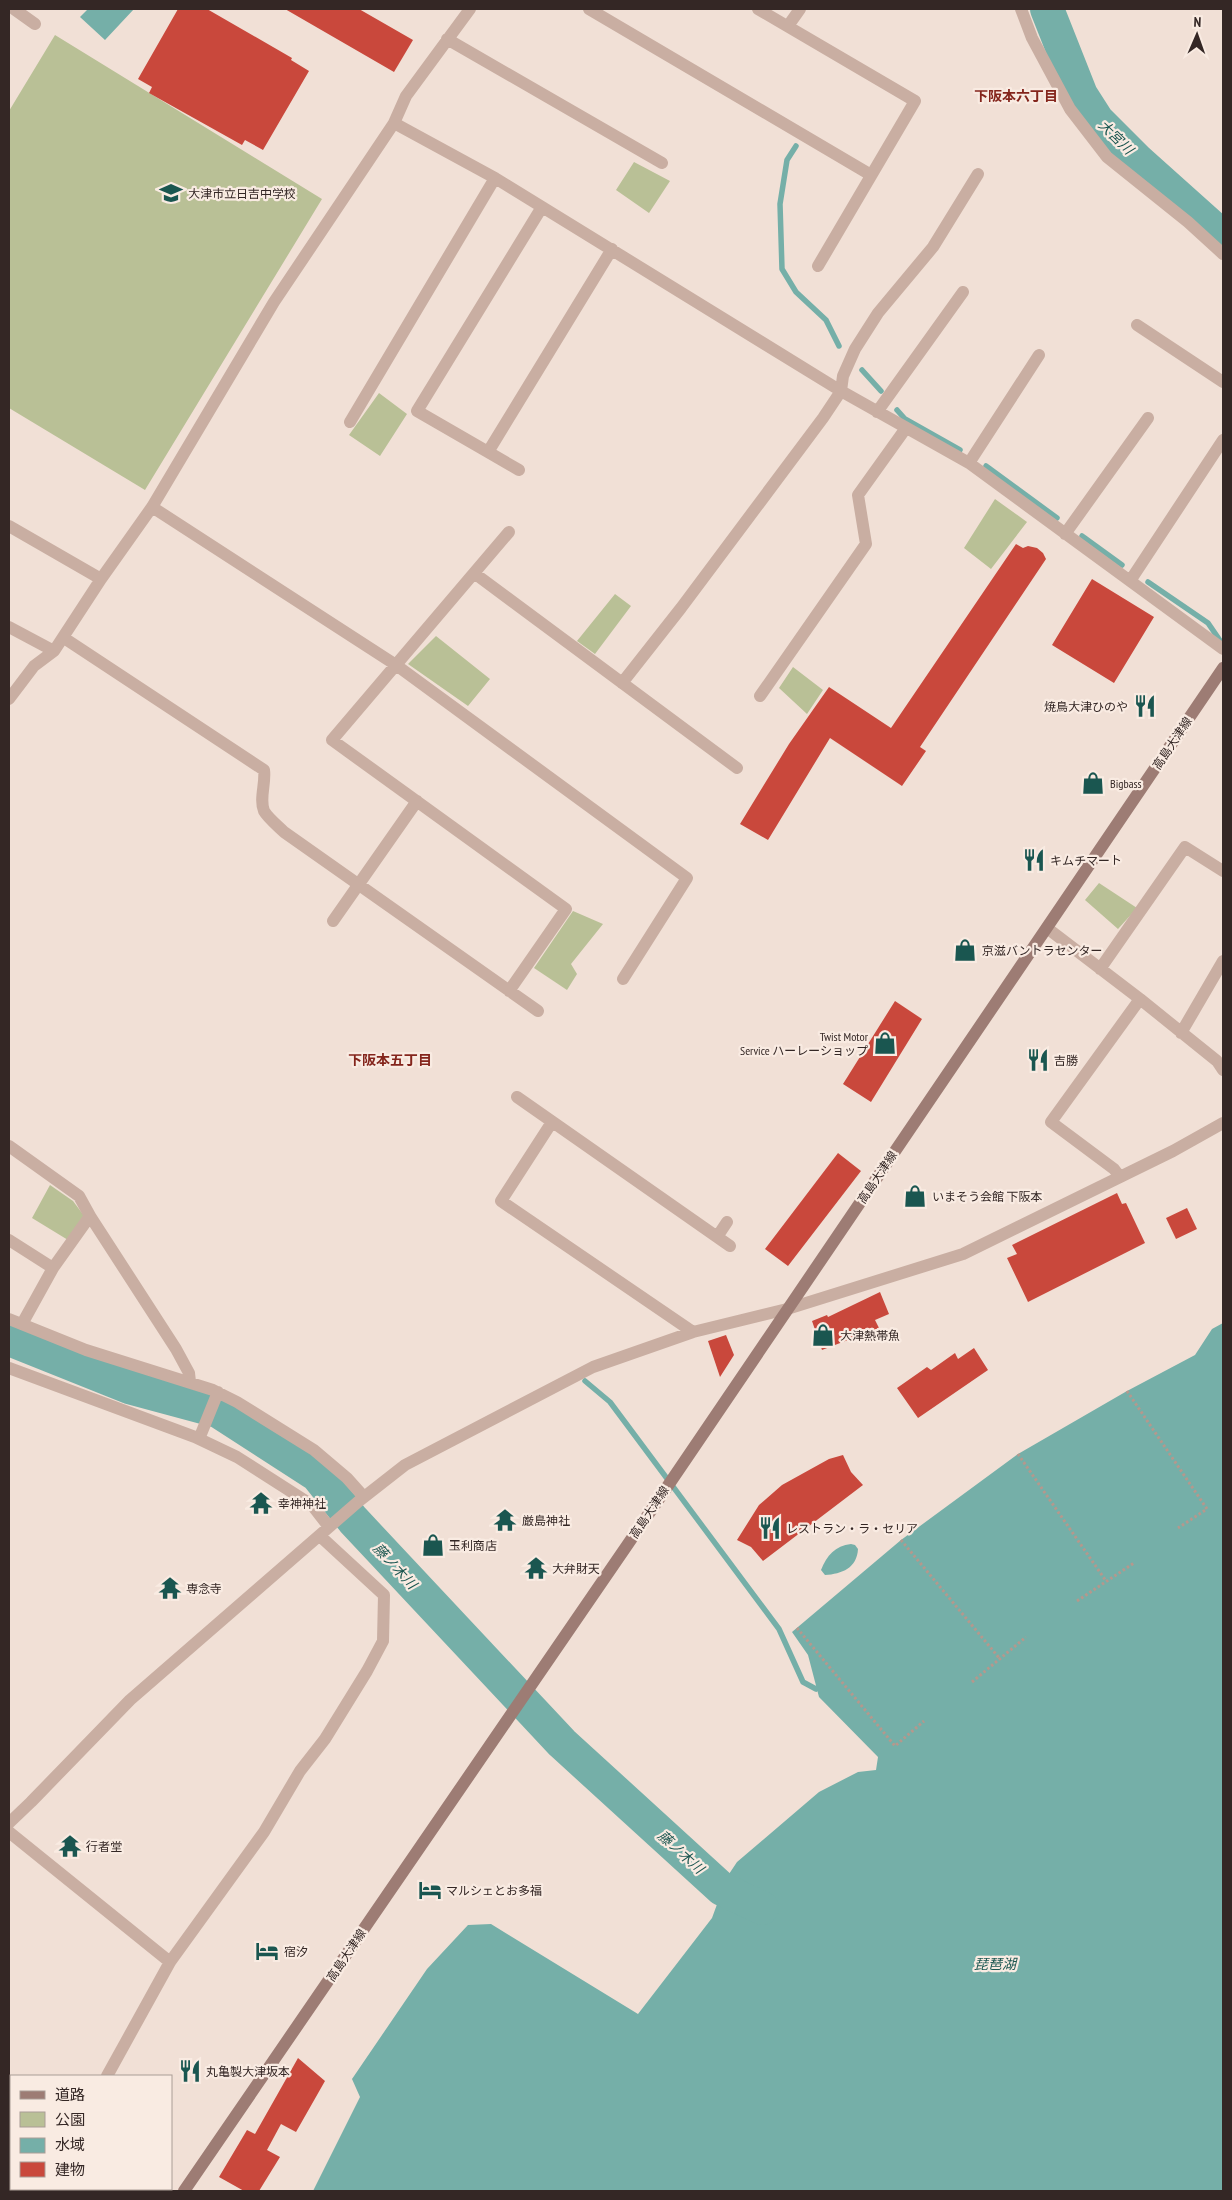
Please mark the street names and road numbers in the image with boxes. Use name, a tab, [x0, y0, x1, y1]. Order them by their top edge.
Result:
street label: 高島大津線	[1149, 714, 1195, 772]
street label: 高島大津線	[854, 1148, 900, 1206]
street label: 高島大津線	[626, 1483, 672, 1541]
street label: 高島大津線	[323, 1926, 369, 1984]

